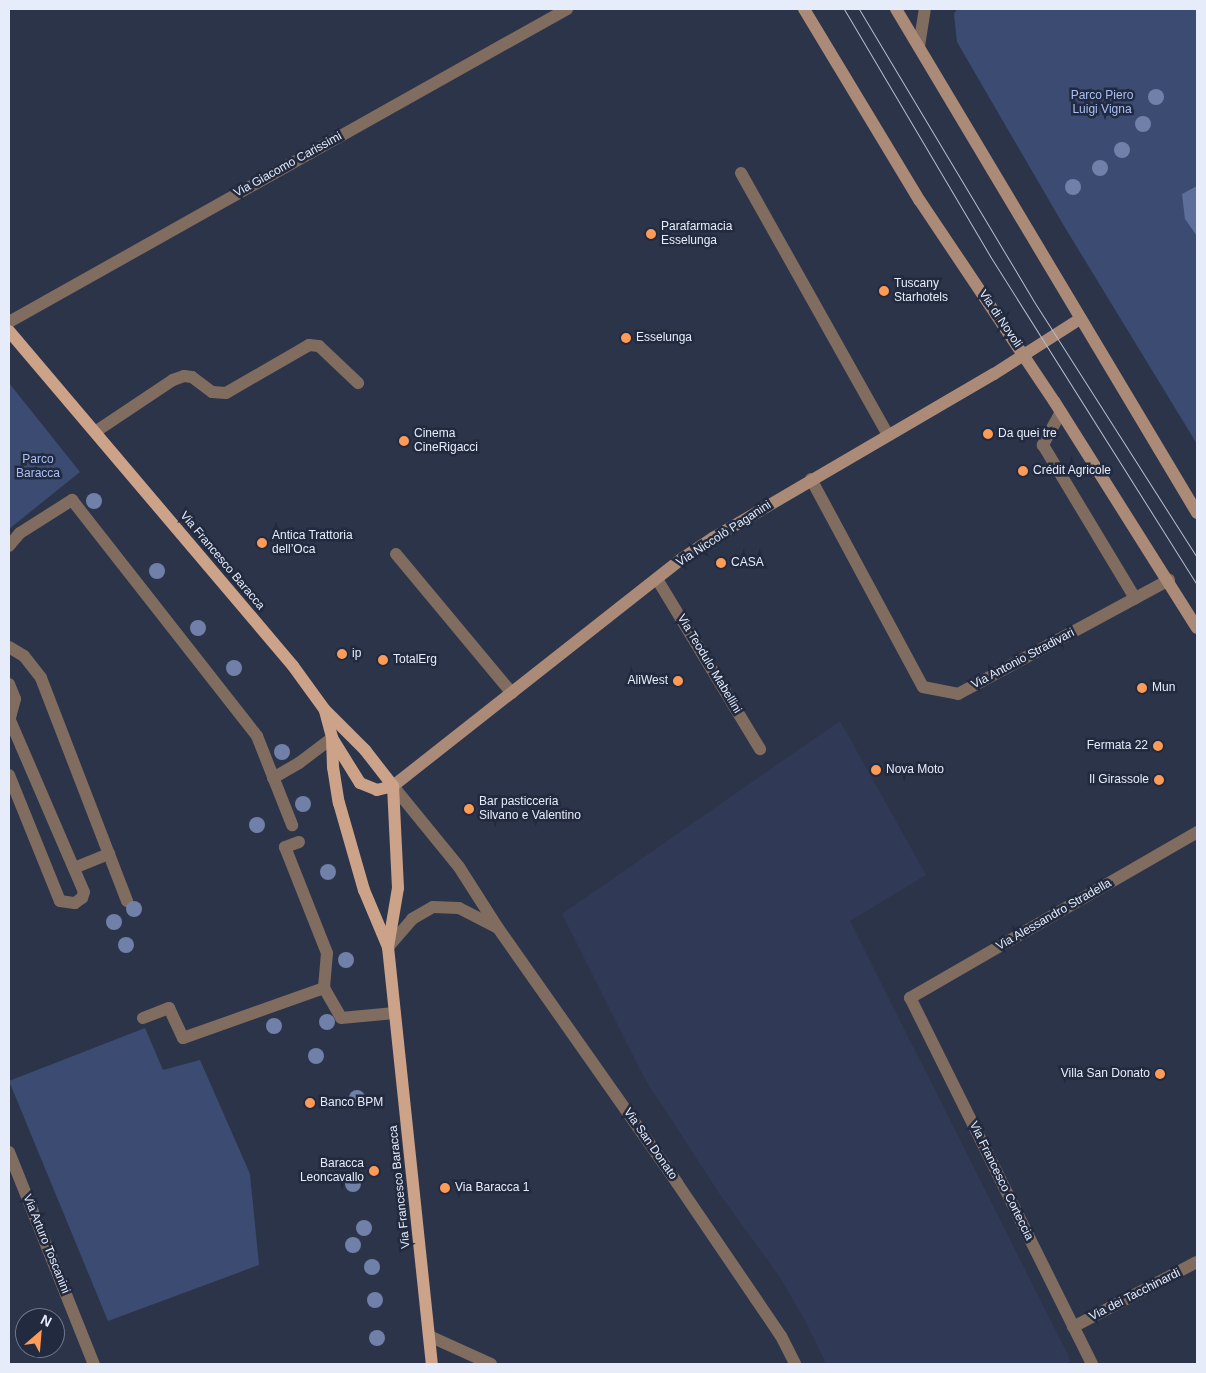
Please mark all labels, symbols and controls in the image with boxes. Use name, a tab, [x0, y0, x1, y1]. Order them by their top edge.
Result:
park label: Parco Piero Luigi Vigna	[1071, 89, 1133, 117]
street label: Via Giacomo Carissimi	[232, 129, 344, 201]
place label: Parafarmacia Esselunga	[661, 220, 732, 248]
marker: Parafarmacia Esselunga	[645, 228, 657, 240]
place label: Tuscany Starhotels	[894, 277, 948, 305]
marker: Tuscany Starhotels	[878, 285, 890, 297]
street label: Via di Novoli	[975, 287, 1025, 351]
place label: Esselunga	[636, 331, 692, 345]
marker: Esselunga	[620, 332, 632, 344]
place label: Cinema CineRigacci	[414, 427, 478, 455]
place label: Da quei tre	[998, 427, 1057, 441]
marker: Da quei tre	[982, 428, 994, 440]
marker: Cinema CineRigacci	[398, 435, 410, 447]
park label: Parco Baracca	[16, 453, 60, 481]
place label: Crédit Agricole	[1033, 464, 1112, 478]
marker: Crédit Agricole	[1017, 465, 1029, 477]
street label: Via Niccolò Paganini	[674, 498, 774, 570]
street label: Via Francesco Baracca	[177, 509, 267, 613]
place label: Antica Trattoria dell’Oca	[272, 529, 353, 557]
marker: Antica Trattoria dell’Oca	[256, 537, 268, 549]
place label: CASA	[731, 556, 764, 570]
marker: CASA	[715, 557, 727, 569]
street label: Via Teodulo Mabellini	[674, 612, 744, 716]
street label: Via Antonio Stradivari	[969, 626, 1077, 692]
place label: ip	[352, 647, 361, 661]
marker: ip	[336, 648, 348, 660]
place label: TotalErg	[393, 653, 437, 667]
marker: TotalErg	[377, 654, 389, 666]
place label: AliWest	[628, 674, 668, 688]
marker: AliWest	[672, 675, 684, 687]
place label: Mun	[1152, 681, 1175, 695]
marker: Mun	[1136, 682, 1148, 694]
place label: Fermata 22	[1087, 739, 1148, 753]
marker: Fermata 22	[1152, 740, 1164, 752]
place label: Nova Moto	[886, 763, 944, 777]
marker: Nova Moto	[870, 764, 882, 776]
place label: Il Girassole	[1089, 773, 1149, 787]
marker: Il Girassole	[1153, 774, 1165, 786]
place label: Bar pasticceria Silvano e Valentino	[479, 795, 581, 823]
marker: Bar pasticceria Silvano e Valentino	[463, 803, 475, 815]
street label: Via Alessandro Stradella	[994, 876, 1114, 954]
place label: Villa San Donato	[1061, 1067, 1150, 1081]
marker: Villa San Donato	[1154, 1068, 1166, 1080]
place label: Banco BPM	[320, 1096, 383, 1110]
marker: Banco BPM	[304, 1097, 316, 1109]
street label: Via San Donato	[620, 1106, 680, 1182]
street label: Via Francesco Corteccia	[966, 1119, 1036, 1243]
street label: Via Francesco Baracca	[386, 1125, 414, 1249]
place label: Baracca Leoncavallo	[300, 1157, 364, 1185]
marker: Baracca Leoncavallo	[368, 1165, 380, 1177]
place label: Via Baracca 1	[455, 1181, 529, 1195]
marker: Via Baracca 1	[439, 1182, 451, 1194]
street label: Via Arturo Toscanini	[19, 1192, 73, 1296]
street label: Via dei Tacchinardi	[1087, 1266, 1183, 1324]
north arrow	[15, 1308, 65, 1358]
text: N	[38, 1311, 54, 1330]

